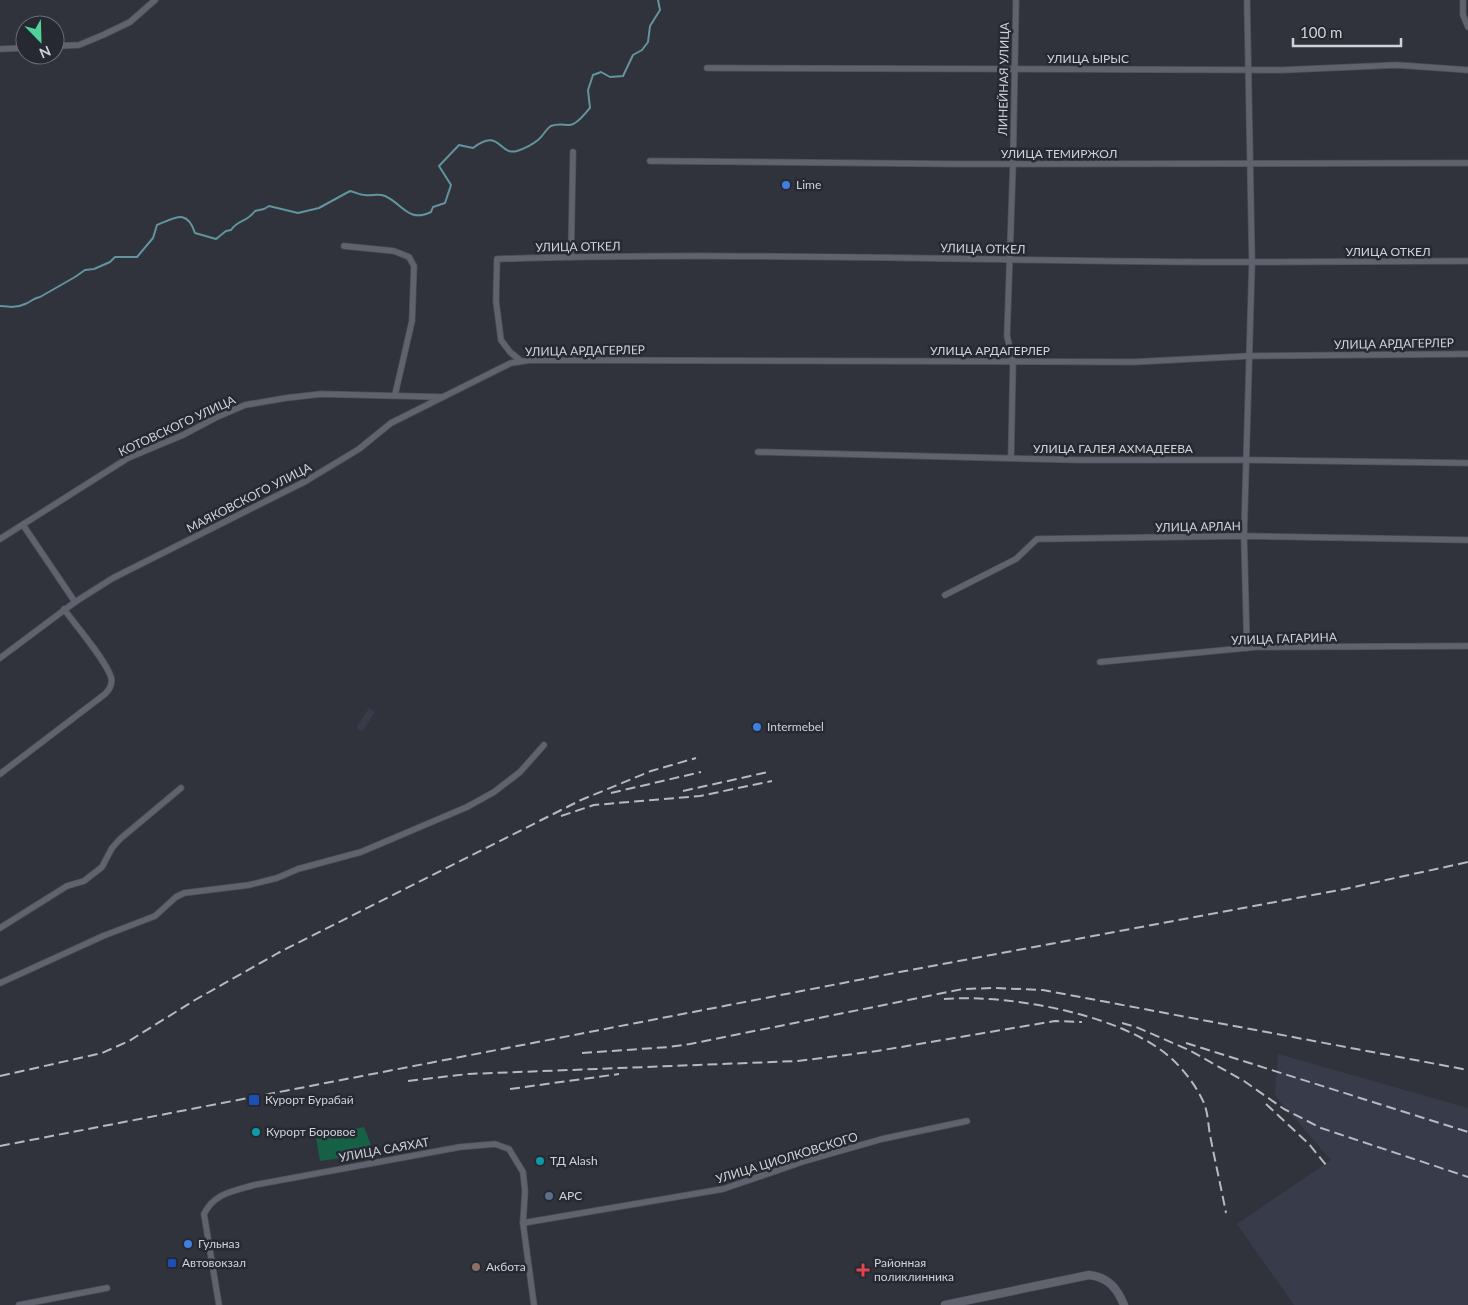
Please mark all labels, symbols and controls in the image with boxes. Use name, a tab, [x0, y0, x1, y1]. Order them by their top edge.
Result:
north arrow	[15, 15, 65, 65]
scale bar	[1293, 15, 1400, 47]
street label: ЛИНЕЙНАЯ УЛИЦА	[995, 21, 1012, 137]
text: 100 m	[1300, 23, 1342, 41]
text: N	[37, 42, 54, 62]
street label: УЛИЦА ЫРЫС	[1047, 51, 1129, 66]
street label: УЛИЦА ТЕМИРЖОЛ	[1001, 146, 1117, 161]
place label: Lime	[796, 177, 821, 192]
marker: Lime	[780, 179, 792, 191]
street label: УЛИЦА ОТКЕЛ	[535, 238, 621, 255]
street label: УЛИЦА ОТКЕЛ	[940, 240, 1026, 257]
street label: УЛИЦА ОТКЕЛ	[1345, 244, 1431, 259]
street label: УЛИЦА АРДАГЕРЛЕР	[1334, 335, 1454, 352]
street label: УЛИЦА АРДАГЕРЛЕР	[525, 342, 645, 359]
street label: УЛИЦА АРДАГЕРЛЕР	[930, 343, 1050, 358]
street label: КОТОВСКОГО УЛИЦА	[116, 392, 238, 459]
street label: УЛИЦА ГАЛЕЯ АХМАДЕЕВА	[1033, 441, 1194, 456]
street label: МАЯКОВСКОГО УЛИЦА	[184, 459, 315, 536]
street label: УЛИЦА АРЛАН	[1155, 518, 1241, 535]
street label: УЛИЦА ГАГАРИНА	[1231, 629, 1338, 648]
place label: Intermebel	[767, 719, 824, 734]
marker: Intermebel	[751, 721, 763, 733]
place label: Курорт Бурабай	[265, 1092, 354, 1107]
marker: Курорт Бурабай	[247, 1093, 261, 1107]
place label: Курорт Боровое	[266, 1124, 356, 1139]
marker: Курорт Боровое	[250, 1126, 262, 1138]
street label: УЛИЦА ЦИОЛКОВСКОГО	[714, 1129, 860, 1186]
street label: УЛИЦА САЯХАТ	[338, 1134, 430, 1165]
place label: ТД Alash	[550, 1153, 598, 1168]
marker: ТД Alash	[534, 1155, 546, 1167]
place label: АРС	[559, 1188, 582, 1203]
marker: АРС	[543, 1190, 555, 1202]
place label: Гульназ	[198, 1236, 240, 1251]
marker: Гульназ	[182, 1238, 194, 1250]
place label: Автовокзал	[182, 1255, 246, 1270]
place label: Районная поликлинника	[874, 1255, 954, 1284]
marker: Автовокзал	[166, 1257, 178, 1269]
place label: Акбота	[486, 1259, 526, 1274]
marker: Акбота	[470, 1261, 482, 1273]
marker: Районная поликлинника	[856, 1263, 870, 1277]

